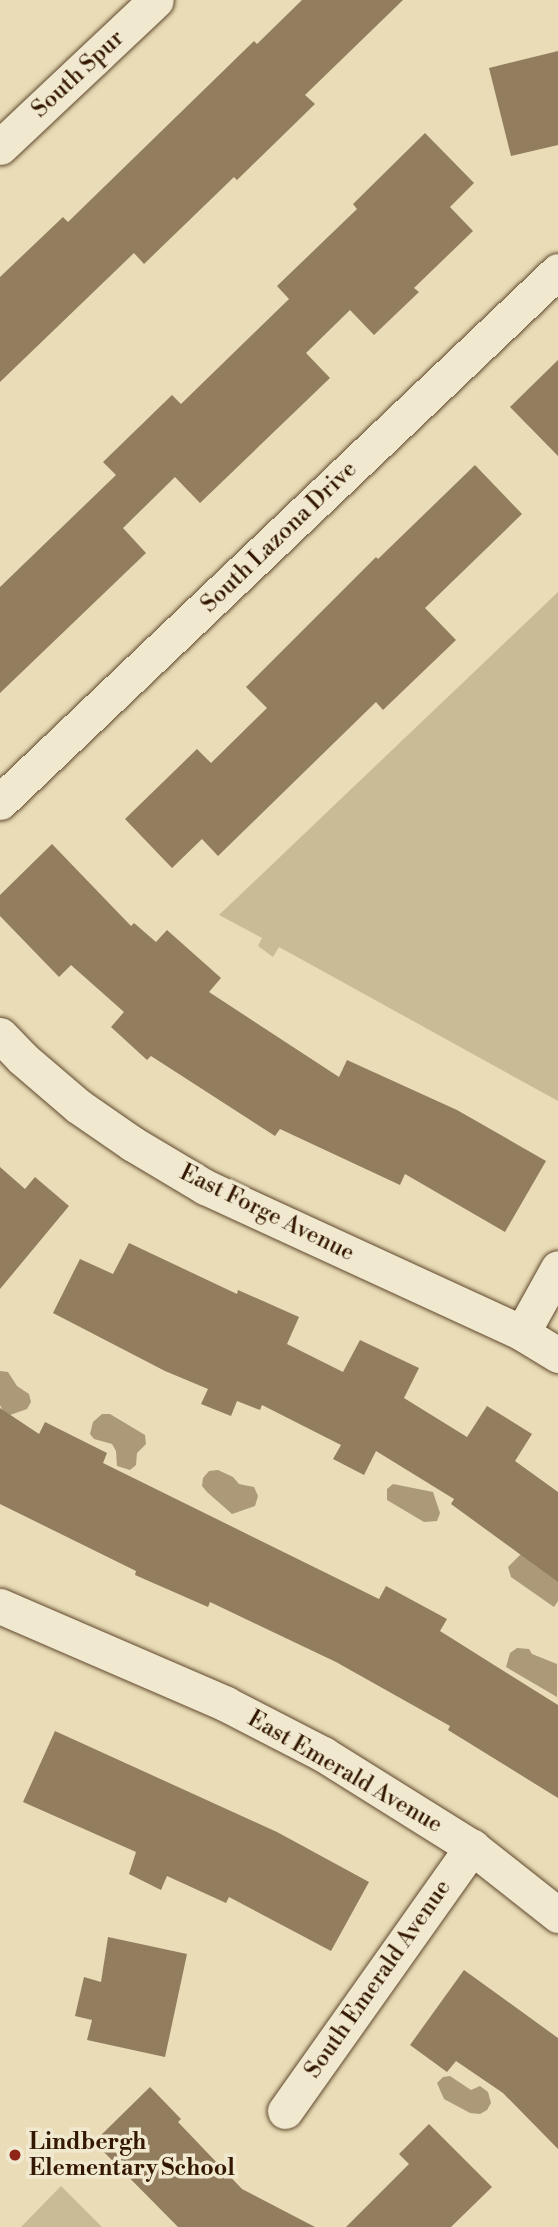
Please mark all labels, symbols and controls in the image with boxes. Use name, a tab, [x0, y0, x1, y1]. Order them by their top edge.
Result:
street label: South Spur	[26, 24, 130, 124]
street label: South Lazona Drive	[195, 456, 363, 618]
street label: East Forge Avenue	[175, 1159, 359, 1267]
street label: East Emerald Avenue	[243, 1705, 447, 1839]
street label: South Emerald Avenue	[299, 1875, 457, 2083]
place label: Lindbergh Elementary School	[29, 2128, 235, 2182]
marker: Lindbergh Elementary School	[7, 2147, 23, 2163]

